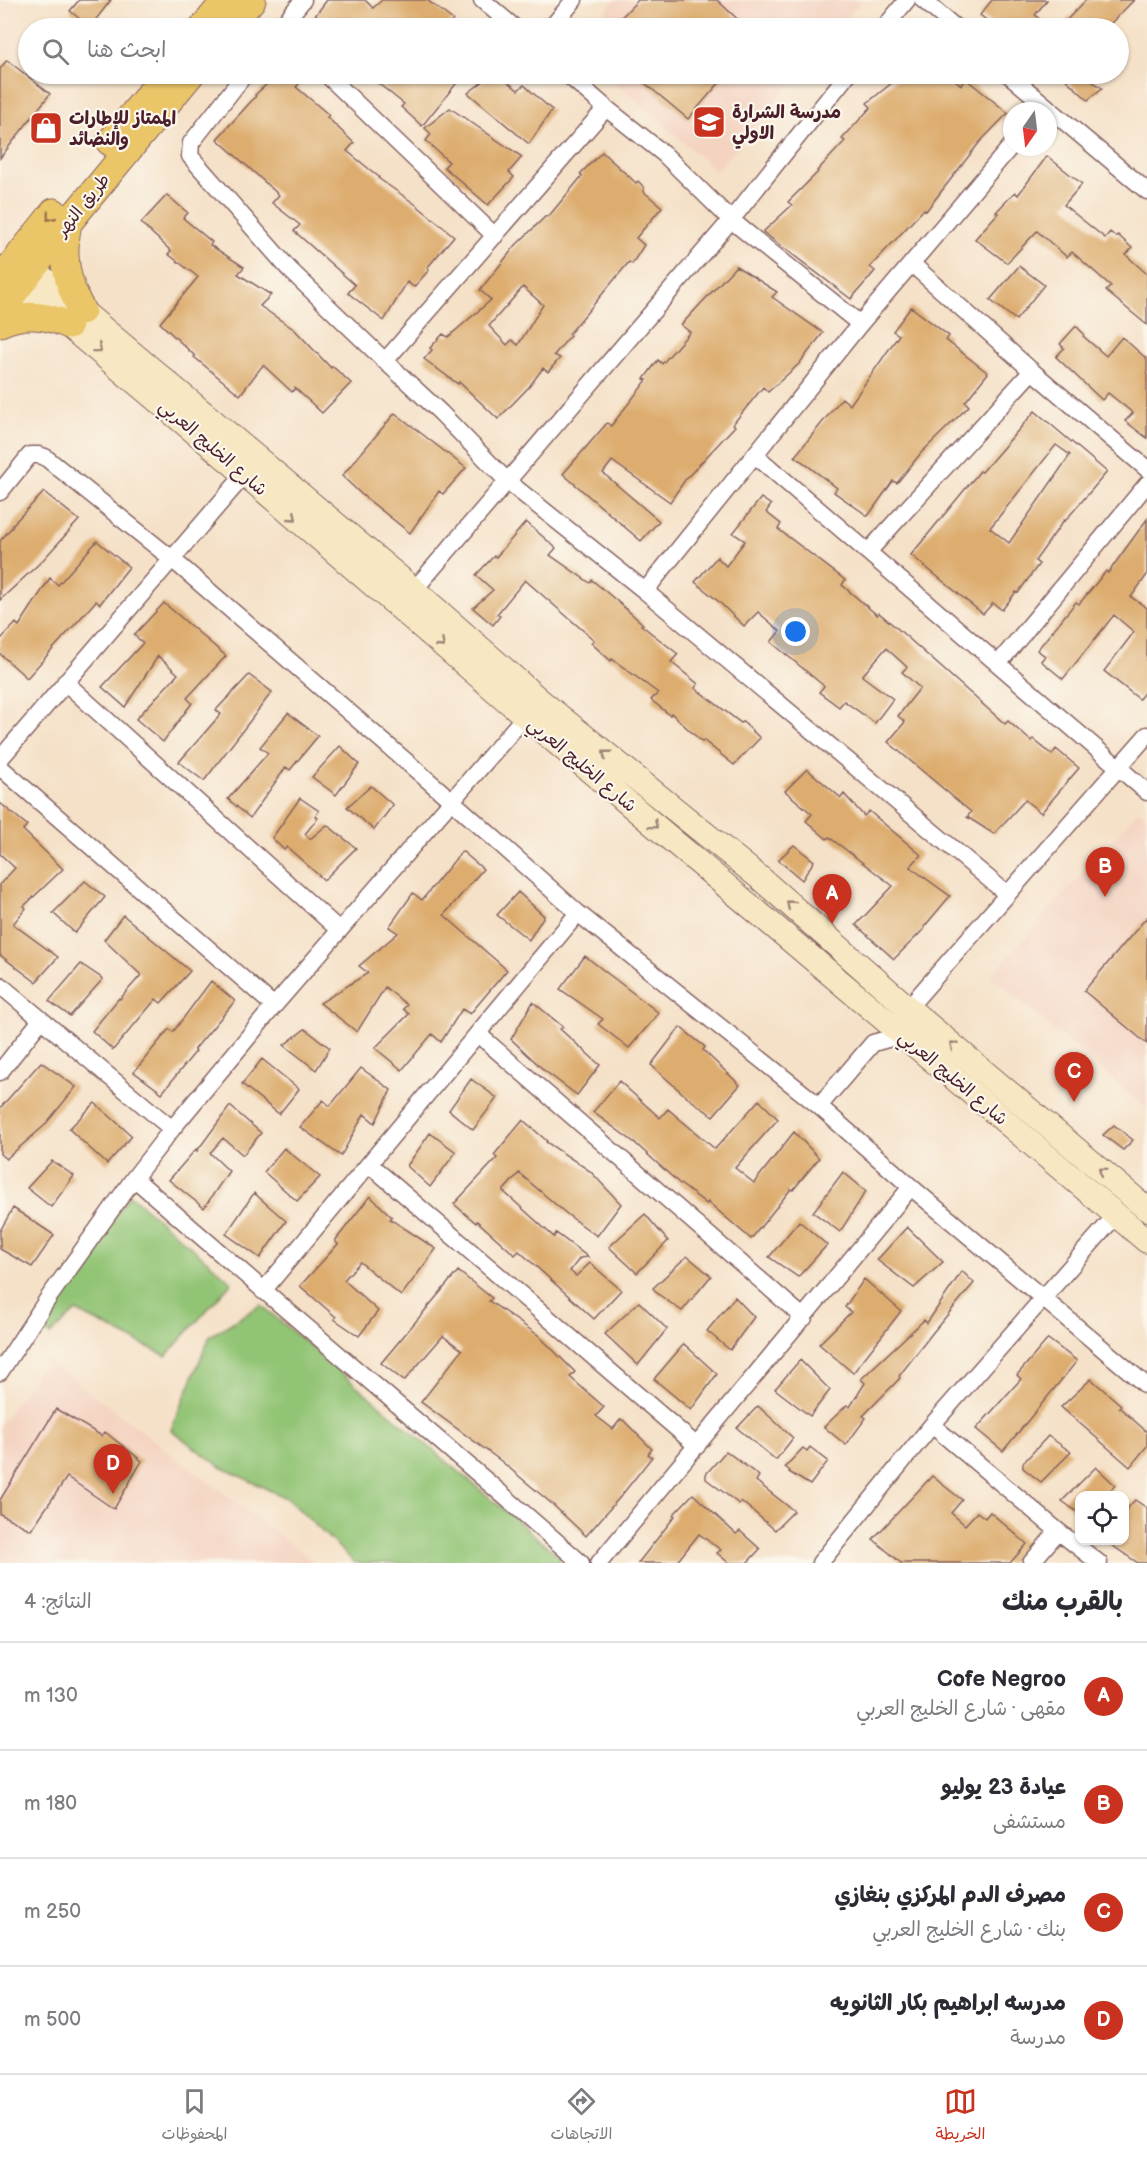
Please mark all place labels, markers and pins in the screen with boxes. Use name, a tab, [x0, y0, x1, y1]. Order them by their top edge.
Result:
place label: مدرسة الشرارة الاولي	[732, 102, 841, 149]
school or university icon: مدرسة الشرارة الاولي	[691, 104, 727, 140]
place label: الممتاز للإطارات والنضائد	[69, 108, 176, 150]
shop icon: الممتاز للإطارات والنضائد	[28, 110, 64, 146]
pin: B	[1086, 848, 1124, 897]
pin: A	[812, 874, 852, 924]
pin: C	[1054, 1052, 1094, 1102]
pin: D	[94, 1444, 132, 1494]

